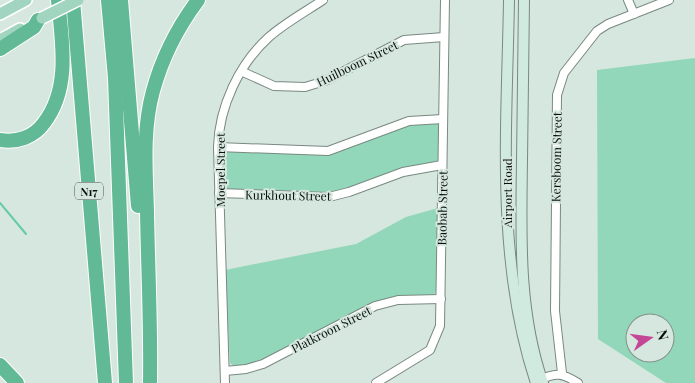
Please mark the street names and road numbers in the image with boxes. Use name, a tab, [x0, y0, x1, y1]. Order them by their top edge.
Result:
street label: Huilboom Street	[314, 36, 401, 90]
street label: Kersboom Street	[547, 111, 565, 202]
street label: Moepel Street	[212, 132, 228, 207]
street label: Airport Road	[499, 158, 515, 229]
street label: Baobab Street	[433, 170, 451, 246]
road number: N17	[75, 182, 103, 200]
street label: Kurkhout Street	[245, 186, 332, 204]
street label: Platkroon Street	[288, 302, 374, 356]

